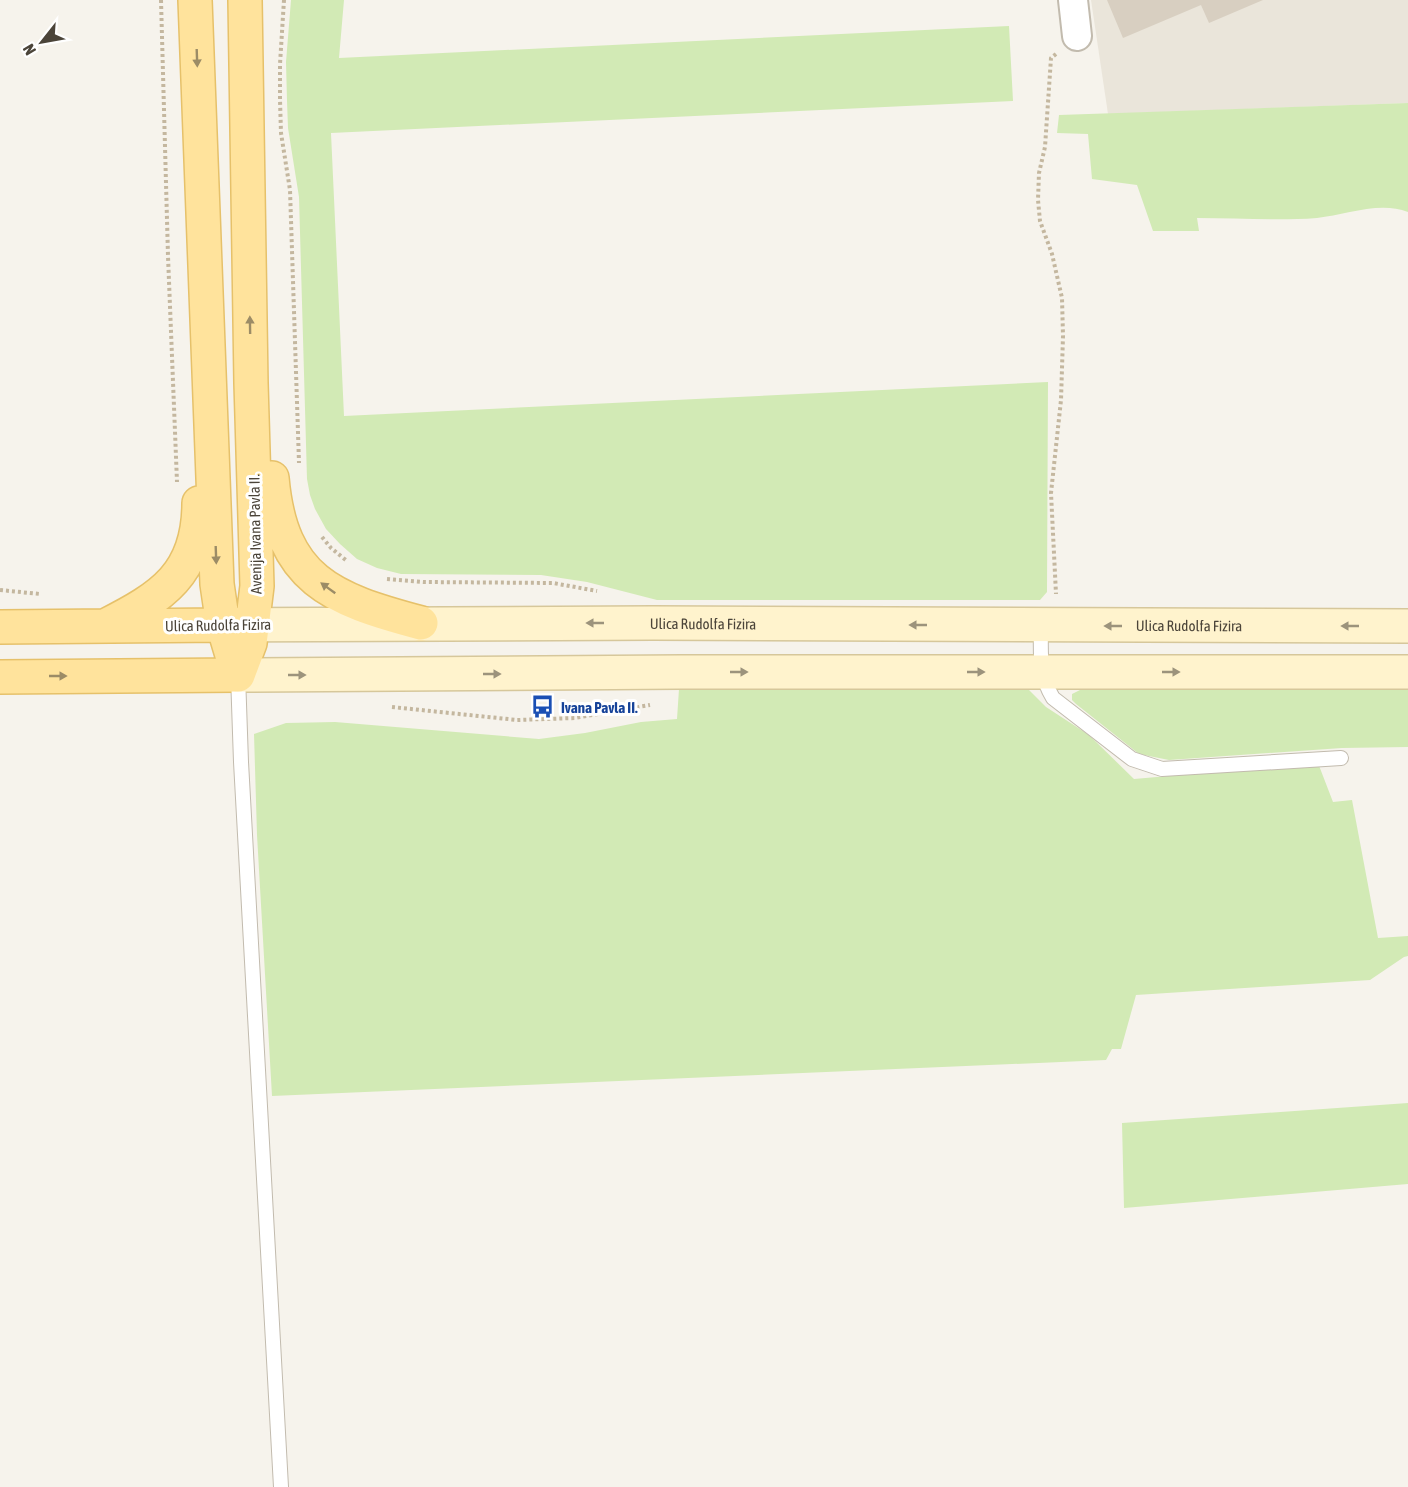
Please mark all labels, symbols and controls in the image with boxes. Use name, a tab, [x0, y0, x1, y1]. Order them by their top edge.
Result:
north arrow	[12, 12, 72, 72]
text: N	[19, 41, 39, 58]
one-way arrow	[192, 49, 202, 68]
one-way arrow	[245, 315, 255, 334]
street label: Avenija Ivana Pavla II.	[245, 474, 265, 594]
one-way arrow	[212, 546, 221, 565]
one-way arrow	[320, 582, 336, 594]
street label: Ulica Rudolfa Fizira	[650, 614, 756, 632]
street label: Ulica Rudolfa Fizira	[165, 616, 271, 634]
street label: Ulica Rudolfa Fizira	[1136, 616, 1242, 634]
one-way arrow	[585, 618, 604, 628]
one-way arrow	[908, 620, 927, 630]
one-way arrow	[1103, 621, 1122, 631]
one-way arrow	[1340, 621, 1359, 631]
one-way arrow	[730, 667, 749, 677]
one-way arrow	[967, 667, 986, 677]
one-way arrow	[1162, 667, 1181, 677]
one-way arrow	[482, 669, 501, 678]
one-way arrow	[287, 670, 306, 680]
one-way arrow	[49, 671, 68, 681]
bus stop icon: Ivana Pavla II.	[530, 694, 556, 720]
place label: Ivana Pavla II.	[561, 699, 638, 716]

